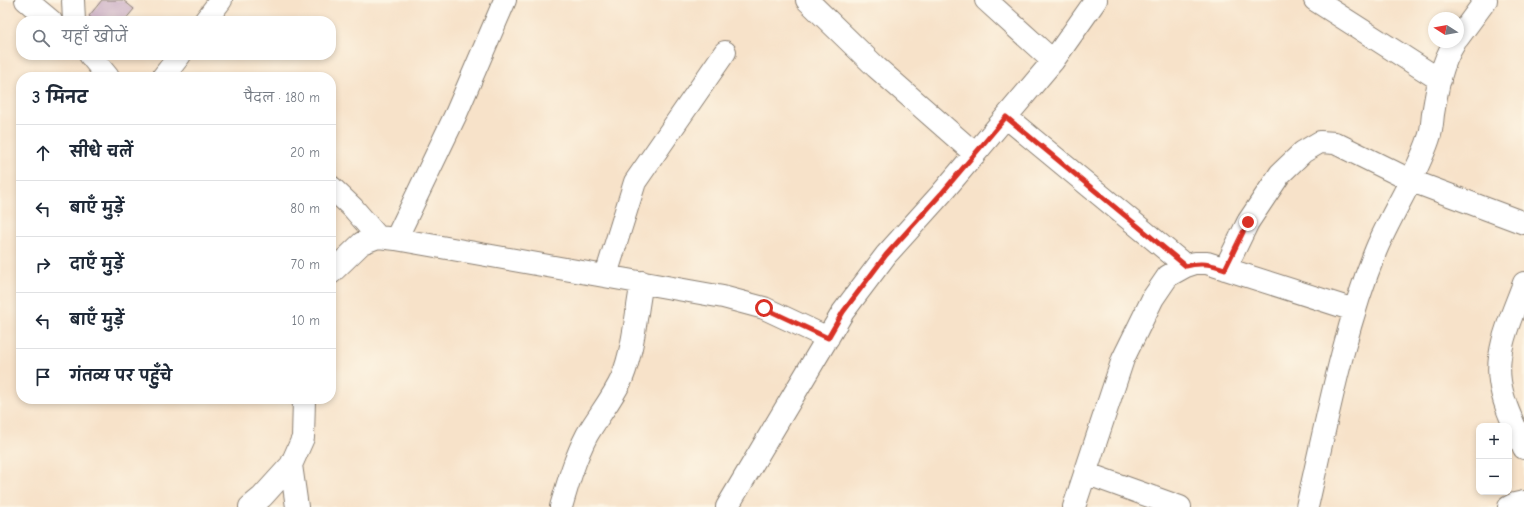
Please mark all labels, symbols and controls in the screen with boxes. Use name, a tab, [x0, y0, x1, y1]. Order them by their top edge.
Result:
north arrow	[1428, 12, 1464, 48]
search box	[16, 16, 336, 60]
icon: search	[30, 27, 52, 49]
text: यहाँ खोजें	[62, 28, 128, 46]
text: 3 मिनट	[32, 88, 88, 107]
text: पैदल · 180 m	[244, 90, 320, 105]
icon: ahead	[32, 142, 54, 164]
text: सीधे चलें	[70, 143, 133, 161]
text: 20 m	[290, 145, 320, 160]
icon: left	[32, 198, 54, 220]
text: बाएँ मुड़ें	[70, 199, 124, 217]
text: 80 m	[290, 201, 320, 216]
route end	[1239, 213, 1257, 231]
icon: right	[32, 254, 54, 276]
text: दाएँ मुड़ें	[70, 255, 124, 273]
text: 70 m	[291, 257, 320, 272]
route start	[755, 299, 773, 317]
icon: left	[32, 310, 54, 332]
text: बाएँ मुड़ें	[70, 311, 124, 329]
text: 10 m	[292, 313, 320, 328]
icon: arrive	[32, 366, 54, 388]
text: गंतव्य पर पहुँचे	[70, 367, 172, 385]
map controls	[1476, 423, 1512, 495]
button: +	[1476, 423, 1512, 459]
button: −	[1476, 459, 1512, 495]

